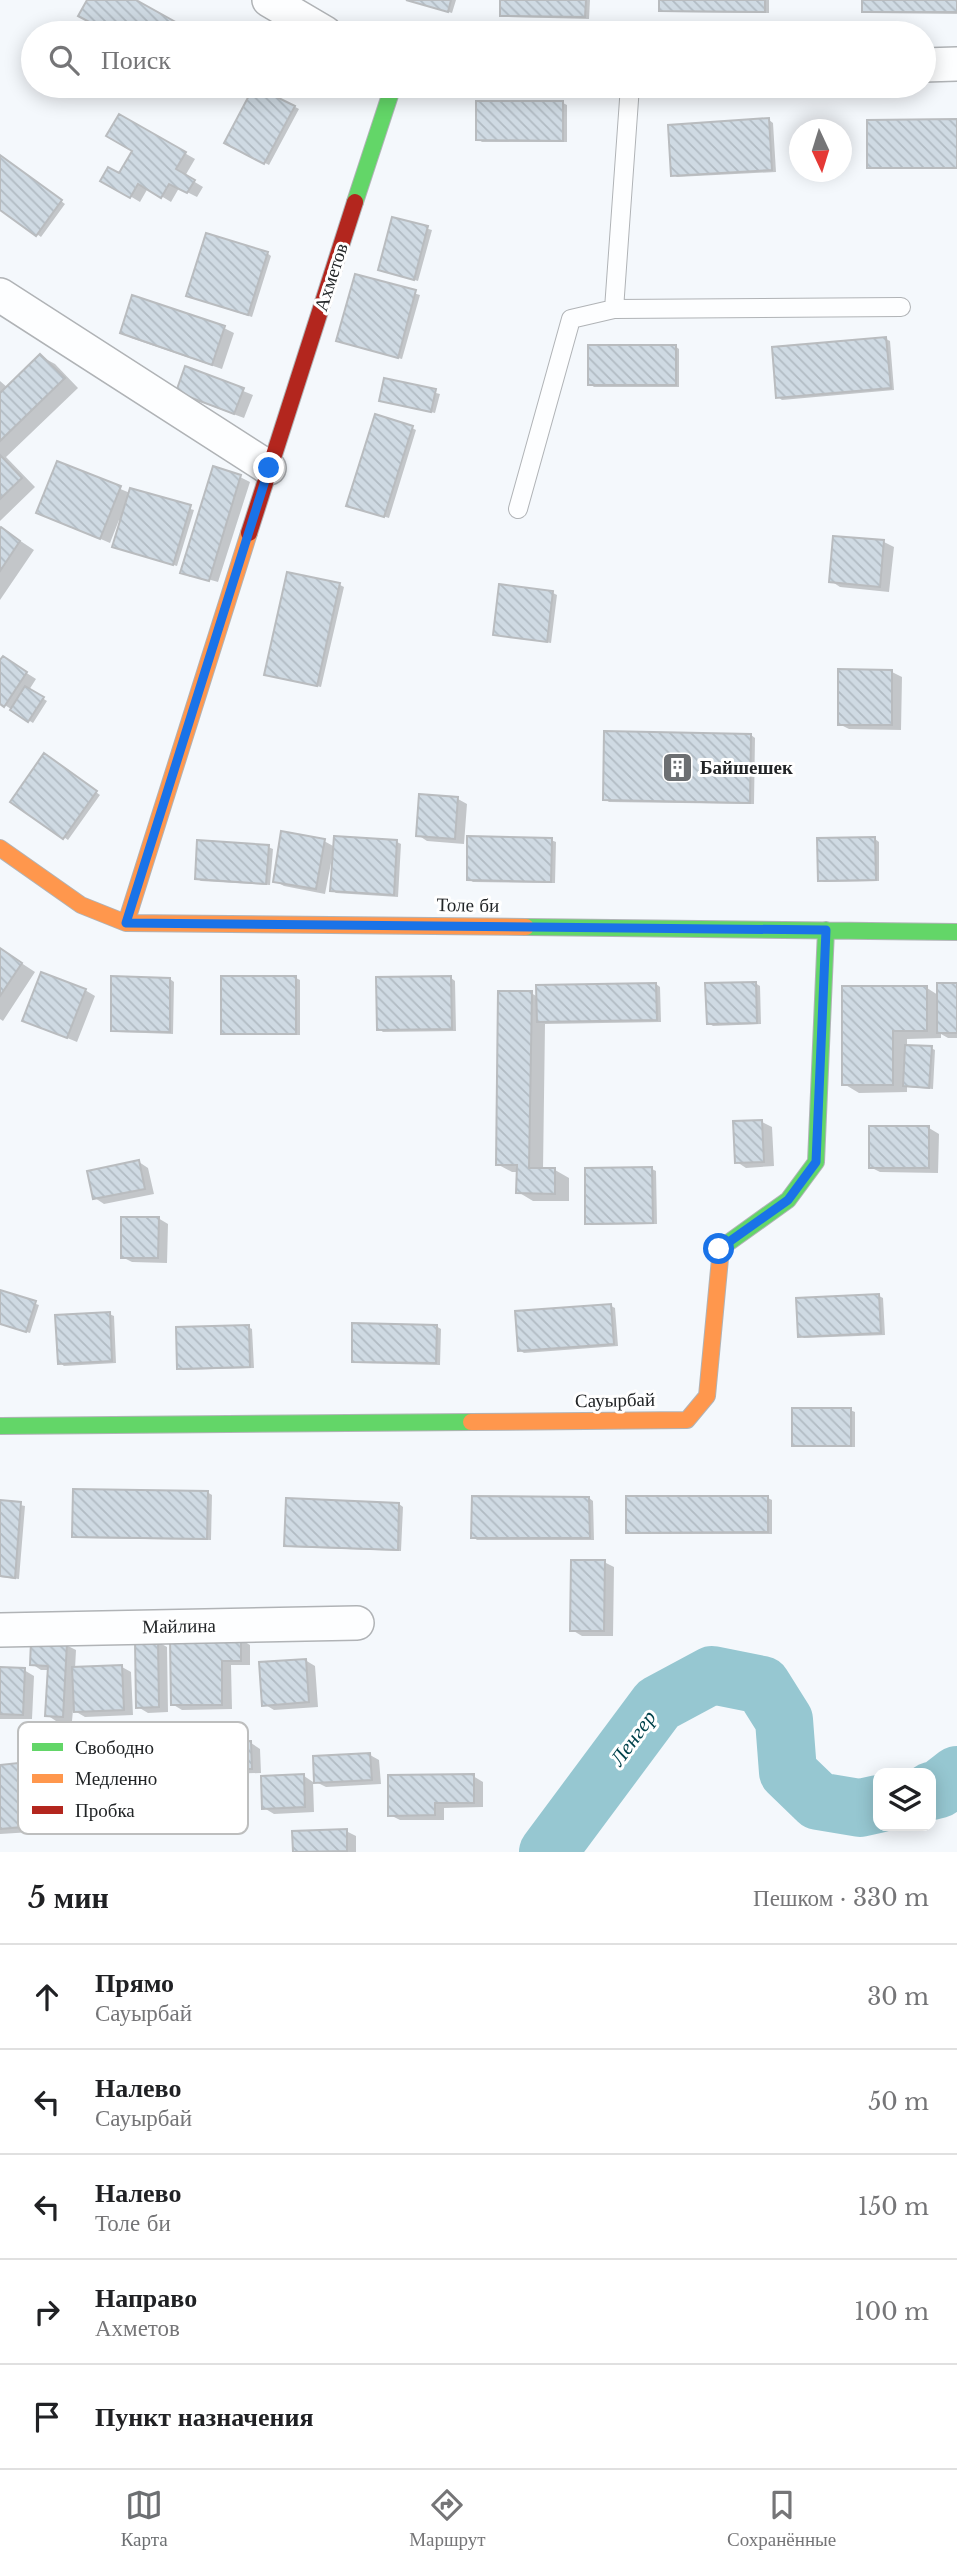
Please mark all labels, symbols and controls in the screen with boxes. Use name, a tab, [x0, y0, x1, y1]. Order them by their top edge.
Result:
search box	[21, 21, 936, 98]
icon: search	[45, 41, 83, 79]
text: Поиск	[101, 44, 171, 76]
north arrow	[789, 119, 852, 182]
street label: Ахметов	[309, 240, 353, 314]
route end	[253, 452, 284, 483]
building icon: Байшешек	[660, 750, 694, 784]
place label: Байшешек	[700, 756, 793, 779]
street label: Толе би	[436, 893, 500, 917]
route start	[703, 1233, 734, 1264]
street label: Сауырбай	[575, 1388, 655, 1412]
street label: Майлина	[142, 1614, 217, 1638]
water label: Ленгер	[604, 1705, 662, 1772]
legend	[18, 1722, 248, 1834]
text: Свободно	[75, 1736, 154, 1759]
text: Медленно	[75, 1767, 157, 1790]
map controls	[873, 1768, 936, 1831]
button: layers	[873, 1768, 936, 1831]
text: Пробка	[75, 1799, 135, 1822]
text: 5 мин	[28, 1879, 109, 1916]
text: Пешком · 330 m	[753, 1884, 929, 1912]
text: Прямо	[95, 1967, 174, 1999]
icon: ahead	[28, 1978, 66, 2016]
text: 30 m	[867, 1983, 929, 2011]
text: Сауырбай	[95, 1999, 192, 2027]
text: Налево	[95, 2072, 181, 2104]
icon: left	[28, 2083, 66, 2121]
text: 50 m	[868, 2088, 929, 2116]
text: Сауырбай	[95, 2104, 192, 2132]
text: Налево	[95, 2177, 181, 2209]
icon: left	[28, 2188, 66, 2226]
text: 150 m	[858, 2193, 929, 2221]
text: Толе би	[95, 2209, 171, 2237]
text: Направо	[95, 2282, 197, 2314]
icon: right	[28, 2293, 66, 2331]
text: 100 m	[855, 2298, 929, 2326]
text: Ахметов	[95, 2314, 180, 2342]
icon: arrive	[28, 2398, 66, 2436]
text: Пункт назначения	[95, 2401, 313, 2433]
tab: Карта	[121, 2486, 168, 2551]
tab: Маршрут	[409, 2486, 486, 2551]
tab: Сохранённые	[727, 2486, 836, 2551]

